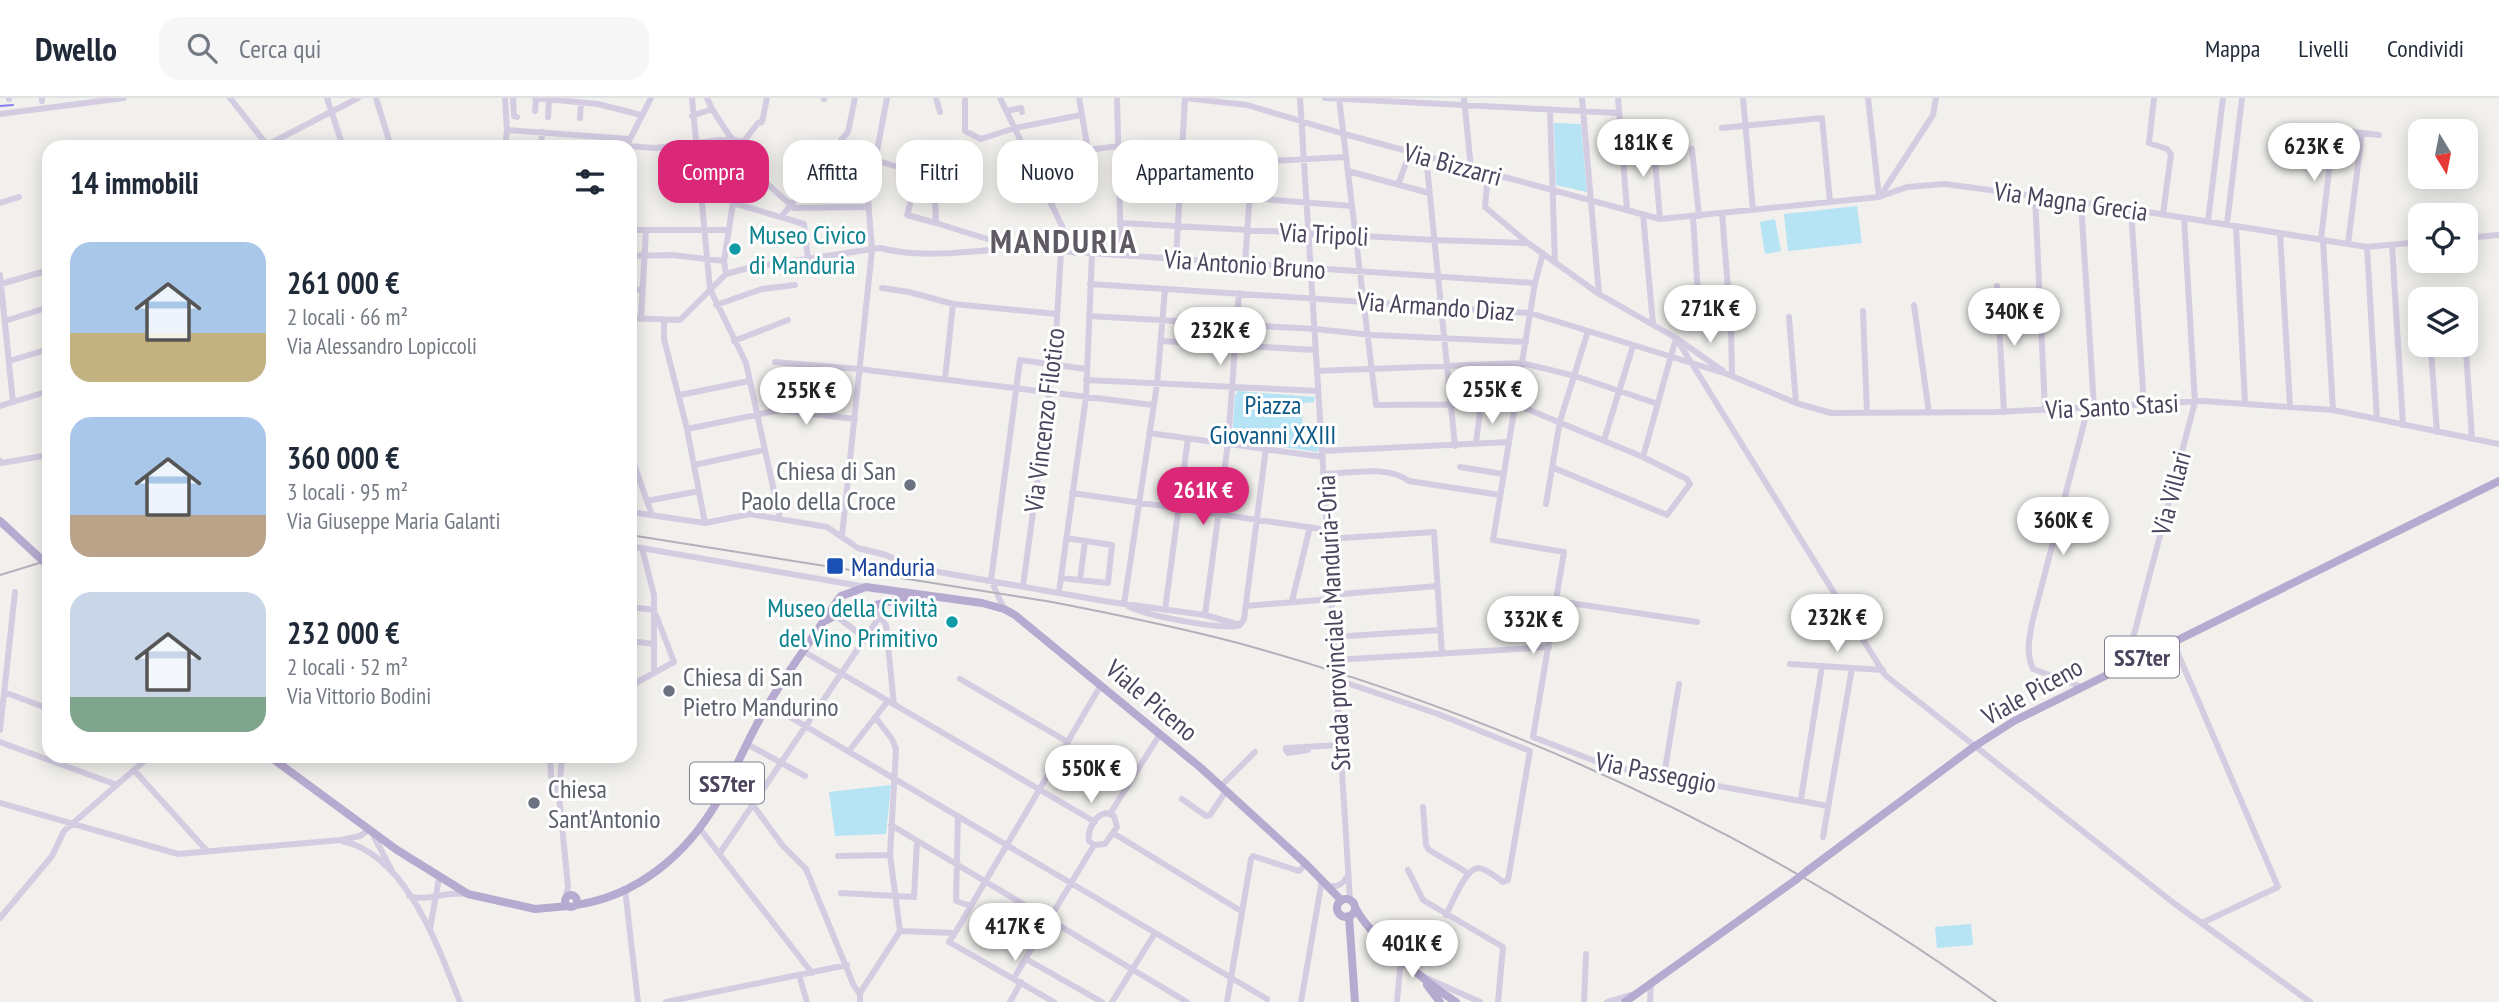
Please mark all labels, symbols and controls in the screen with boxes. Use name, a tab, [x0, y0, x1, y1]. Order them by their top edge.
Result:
search box	[159, 17, 649, 80]
text: Dwello	[35, 27, 117, 70]
icon: search	[183, 29, 221, 67]
text: Cerca qui	[239, 32, 321, 65]
text: Mappa	[2205, 33, 2260, 64]
text: Livelli	[2298, 33, 2349, 64]
text: Condividi	[2387, 33, 2464, 64]
north arrow	[2408, 119, 2478, 189]
map controls	[2408, 119, 2478, 357]
pin: 181K €	[1586, 120, 1700, 179]
pin: 623K €	[2257, 123, 2371, 183]
text: 181K €	[1613, 127, 1673, 156]
text: 623K €	[2284, 131, 2344, 160]
street label: Via Bizzarri	[1399, 135, 1506, 193]
chip: Compra	[658, 140, 769, 203]
chip: Affitta	[783, 140, 882, 203]
chip: Filtri	[896, 140, 983, 203]
chip: Nuovo	[997, 140, 1098, 203]
chip: Appartamento	[1112, 140, 1278, 203]
text: 14 immobili	[70, 163, 199, 202]
icon: filters	[571, 163, 609, 201]
street label: Via Magna Grecia	[1991, 174, 2150, 228]
button: locate	[2408, 203, 2478, 273]
street label: Via Tripoli	[1278, 215, 1369, 253]
place label: Museo Civico di Manduria	[749, 218, 866, 281]
district label: MANDURIA	[990, 219, 1138, 262]
marker: Museo Civico di Manduria	[727, 241, 743, 257]
street label: Via Antonio Bruno	[1162, 242, 1327, 286]
text: 261 000 €	[287, 263, 400, 302]
icon: home	[126, 270, 210, 354]
street label: Via Armando Diaz	[1355, 284, 1516, 328]
pin: 271K €	[1653, 286, 1767, 345]
button: layers	[2408, 287, 2478, 357]
pin: 340K €	[1957, 288, 2071, 348]
text: 271K €	[1680, 293, 1740, 322]
text: 340K €	[1984, 296, 2044, 325]
text: 2 locali · 66 m²	[287, 302, 408, 331]
pin: 232K €	[1163, 308, 1277, 367]
text: 232K €	[1190, 315, 1250, 344]
street label: Via Vincenzo Filotico	[1016, 326, 1072, 515]
text: Via Alessandro Lopiccoli	[287, 331, 477, 360]
pin: 255K €	[1435, 366, 1549, 426]
pin: 255K €	[749, 368, 863, 427]
text: 255K €	[1462, 374, 1522, 403]
text: 255K €	[776, 375, 836, 404]
street label: Via Santo Stasi	[2044, 386, 2179, 426]
park label: Piazza Giovanni XXIII	[1210, 388, 1336, 451]
text: 360 000 €	[287, 438, 400, 477]
icon: home	[126, 445, 210, 529]
street label: Via Villari	[2144, 447, 2198, 540]
place label: Chiesa di San Paolo della Croce	[741, 454, 896, 517]
pin: 261K €	[1146, 468, 1260, 527]
street label: Strada provinciale Manduria-Oria	[1309, 474, 1357, 772]
text: 261K €	[1173, 475, 1233, 504]
text: 3 locali · 95 m²	[287, 477, 408, 506]
marker: Chiesa di San Paolo della Croce	[902, 477, 918, 493]
pin: 360K €	[2006, 498, 2120, 557]
text: 360K €	[2033, 505, 2093, 534]
text: Via Giuseppe Maria Galanti	[287, 506, 500, 535]
place label: Manduria	[851, 550, 935, 583]
marker: Manduria	[825, 556, 845, 576]
place label: Museo della Civiltà del Vino Primitivo	[767, 591, 938, 654]
pin: 232K €	[1780, 594, 1894, 654]
pin: 332K €	[1476, 596, 1590, 656]
text: 232K €	[1807, 602, 1867, 631]
text: 332K €	[1503, 604, 1563, 633]
text: 232 000 €	[287, 613, 400, 652]
marker: Museo della Civiltà del Vino Primitivo	[944, 614, 960, 630]
icon: home	[126, 620, 210, 704]
road number: SS7ter	[2105, 636, 2179, 678]
street label: Viale Piceno	[1975, 650, 2088, 733]
street label: Viale Piceno	[1099, 651, 1205, 748]
text: 2 locali · 52 m²	[287, 652, 408, 681]
place label: Chiesa di San Pietro Mandurino	[683, 660, 838, 723]
text: Via Vittorio Bodini	[287, 681, 431, 710]
marker: Chiesa di San Pietro Mandurino	[661, 683, 677, 699]
street label: Via Passeggio	[1592, 744, 1719, 800]
pin: 550K €	[1034, 746, 1148, 805]
text: 550K €	[1061, 753, 1121, 782]
road number: SS7ter	[690, 762, 764, 804]
place label: Chiesa Sant'Antonio	[548, 772, 660, 835]
marker: Chiesa Sant'Antonio	[526, 795, 542, 811]
pin: 417K €	[958, 904, 1072, 963]
text: 417K €	[985, 911, 1045, 940]
pin: 401K €	[1355, 920, 1469, 980]
text: 401K €	[1382, 928, 1442, 957]

